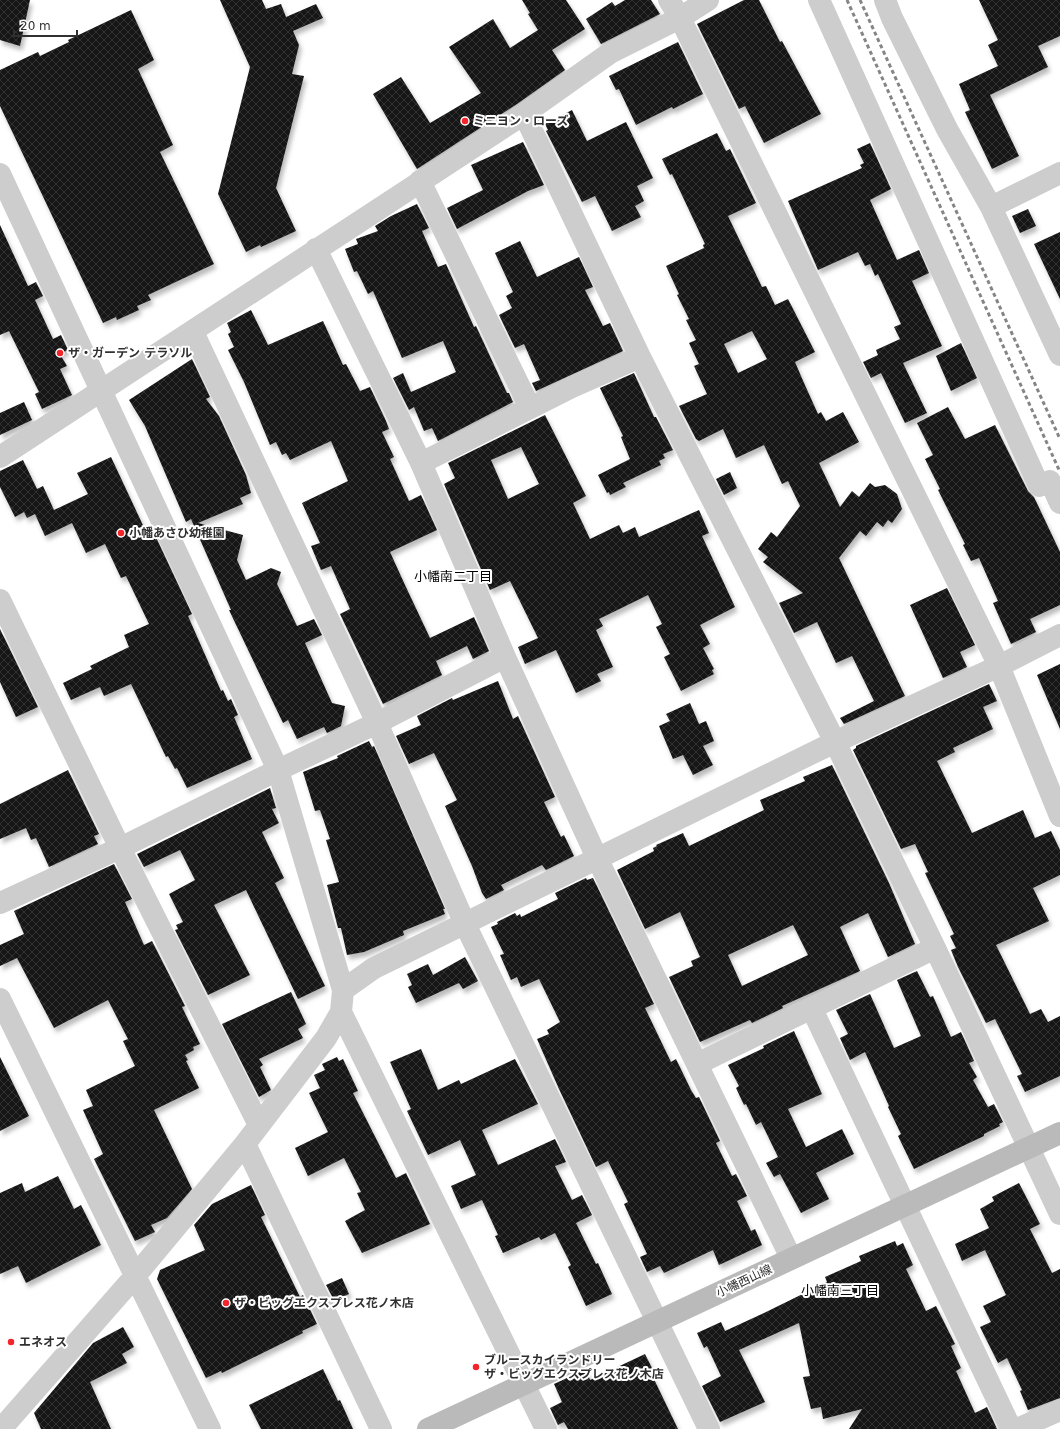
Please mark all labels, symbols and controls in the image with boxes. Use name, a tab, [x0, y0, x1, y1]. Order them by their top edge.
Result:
scale bar	[14, 12, 77, 38]
text: 20 m	[20, 19, 51, 33]
place label: ミニヨン・ローズ	[473, 114, 568, 128]
marker: ミニヨン・ローズ	[460, 116, 470, 126]
place label: ザ・ガーデン テラソル	[68, 346, 192, 360]
marker: ザ・ガーデン テラソル	[55, 348, 65, 358]
place label: 小幡あさひ幼稚園	[129, 526, 225, 540]
marker: 小幡あさひ幼稚園	[116, 528, 126, 538]
district label: 小幡南二丁目	[414, 569, 492, 584]
street label: 小幡西山線	[714, 1262, 774, 1300]
district label: 小幡南三丁目	[801, 1283, 879, 1298]
place label: ザ・ビッグエクスプレス花ノ木店	[234, 1296, 414, 1310]
marker: ザ・ビッグエクスプレス花ノ木店	[221, 1298, 231, 1308]
place label: エネオス	[19, 1335, 67, 1349]
marker: エネオス	[6, 1337, 16, 1347]
place label: ブルースカイランドリー ザ・ビッグエクスプレス花ノ木店	[484, 1353, 664, 1381]
marker: ブルースカイランドリー ザ・ビッグエクスプレス花ノ木店	[471, 1362, 481, 1372]

